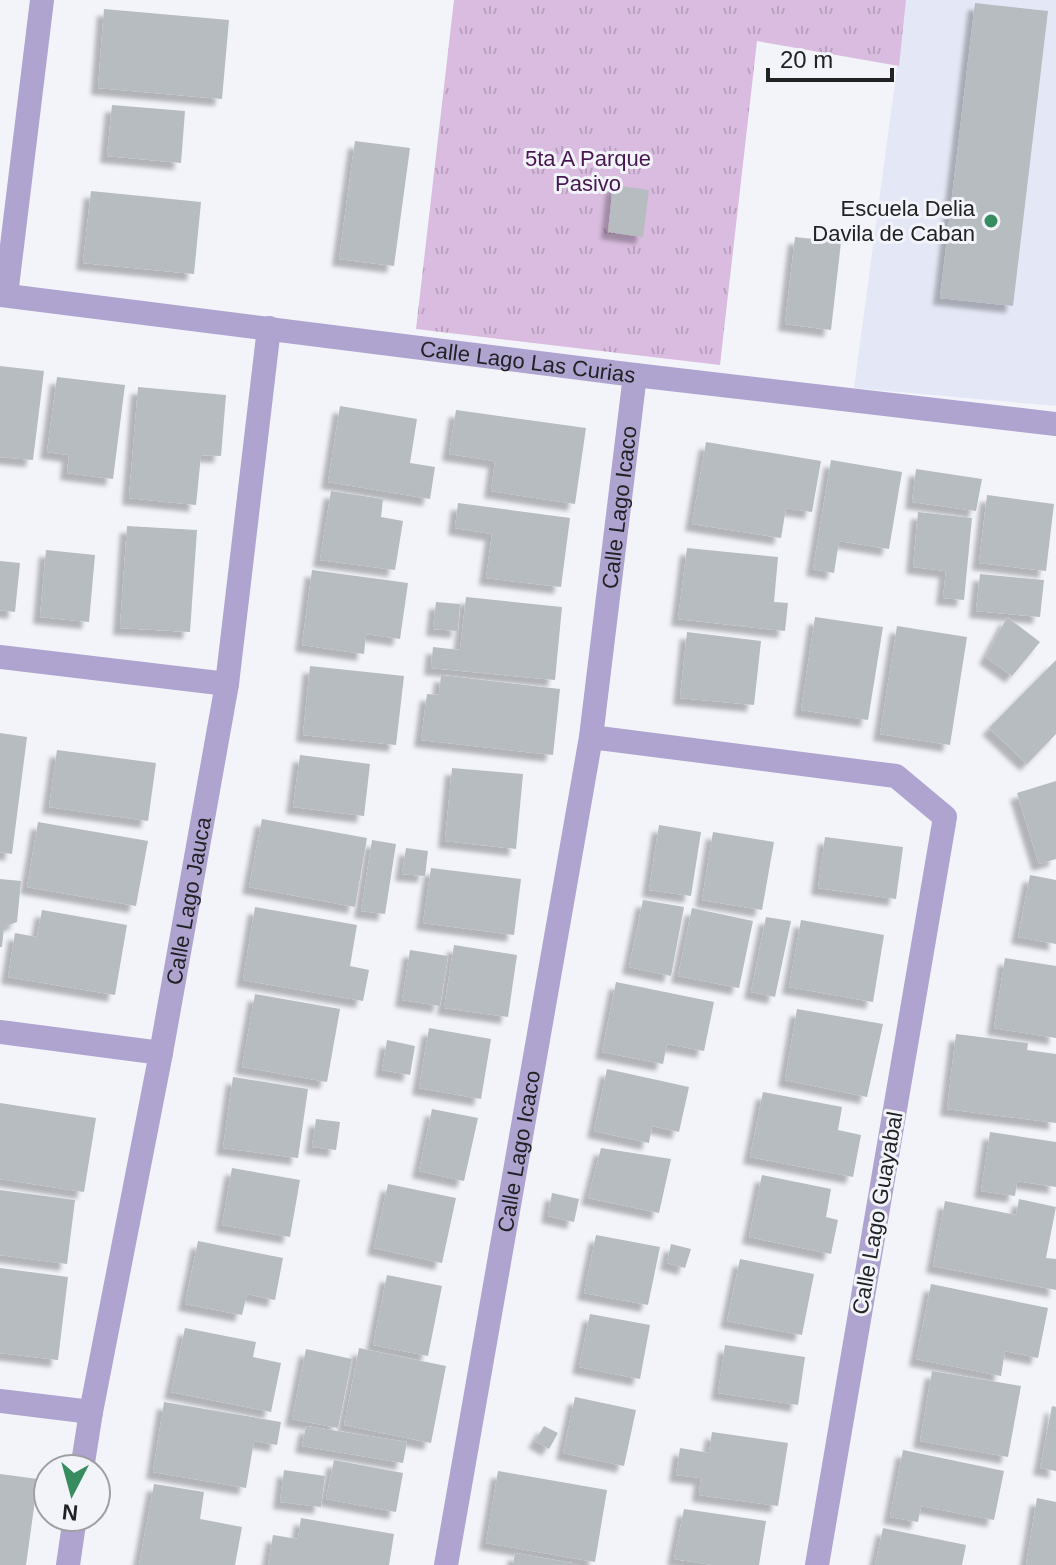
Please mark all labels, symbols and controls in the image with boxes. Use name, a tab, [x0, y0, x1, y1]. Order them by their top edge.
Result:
scale bar	[768, 32, 892, 82]
text: 20 m	[780, 46, 833, 73]
park label: 5ta A Parque Pasivo	[525, 146, 651, 196]
place label: Escuela Delia Davila de Caban	[812, 196, 976, 246]
marker: Escuela Delia Davila de Caban	[982, 212, 1000, 230]
street label: Calle Lago Las Curias	[419, 336, 637, 388]
street label: Calle Lago Icaco	[597, 424, 642, 590]
street label: Calle Lago Jauca	[161, 814, 216, 987]
street label: Calle Lago Icaco	[492, 1068, 545, 1234]
street label: Calle Lago Guayabal	[847, 1110, 908, 1316]
north arrow	[32, 1453, 112, 1533]
text: N	[61, 1499, 79, 1526]

